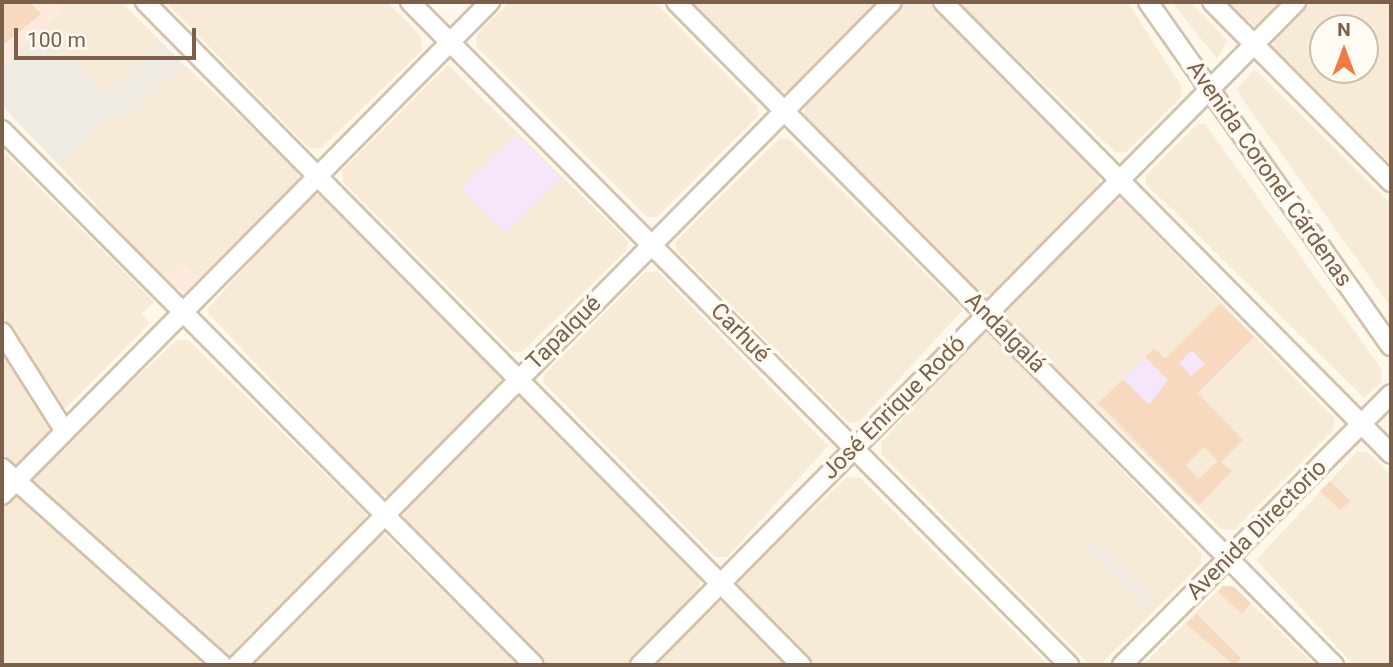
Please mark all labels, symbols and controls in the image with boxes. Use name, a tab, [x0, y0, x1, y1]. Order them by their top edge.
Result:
scale bar	[18, 14, 200, 58]
north arrow	[1309, 14, 1379, 84]
text: N	[1337, 18, 1351, 41]
text: 100 m	[27, 28, 86, 52]
street label: Avenida Coronel Cárdenas	[1180, 56, 1358, 292]
street label: Andalgalá	[959, 287, 1051, 379]
street label: Tapalqué	[521, 290, 607, 376]
street label: Carhué	[704, 297, 776, 369]
street label: José Enrique Rodó	[816, 330, 972, 486]
street label: Avenida Directorio	[1181, 454, 1333, 606]

